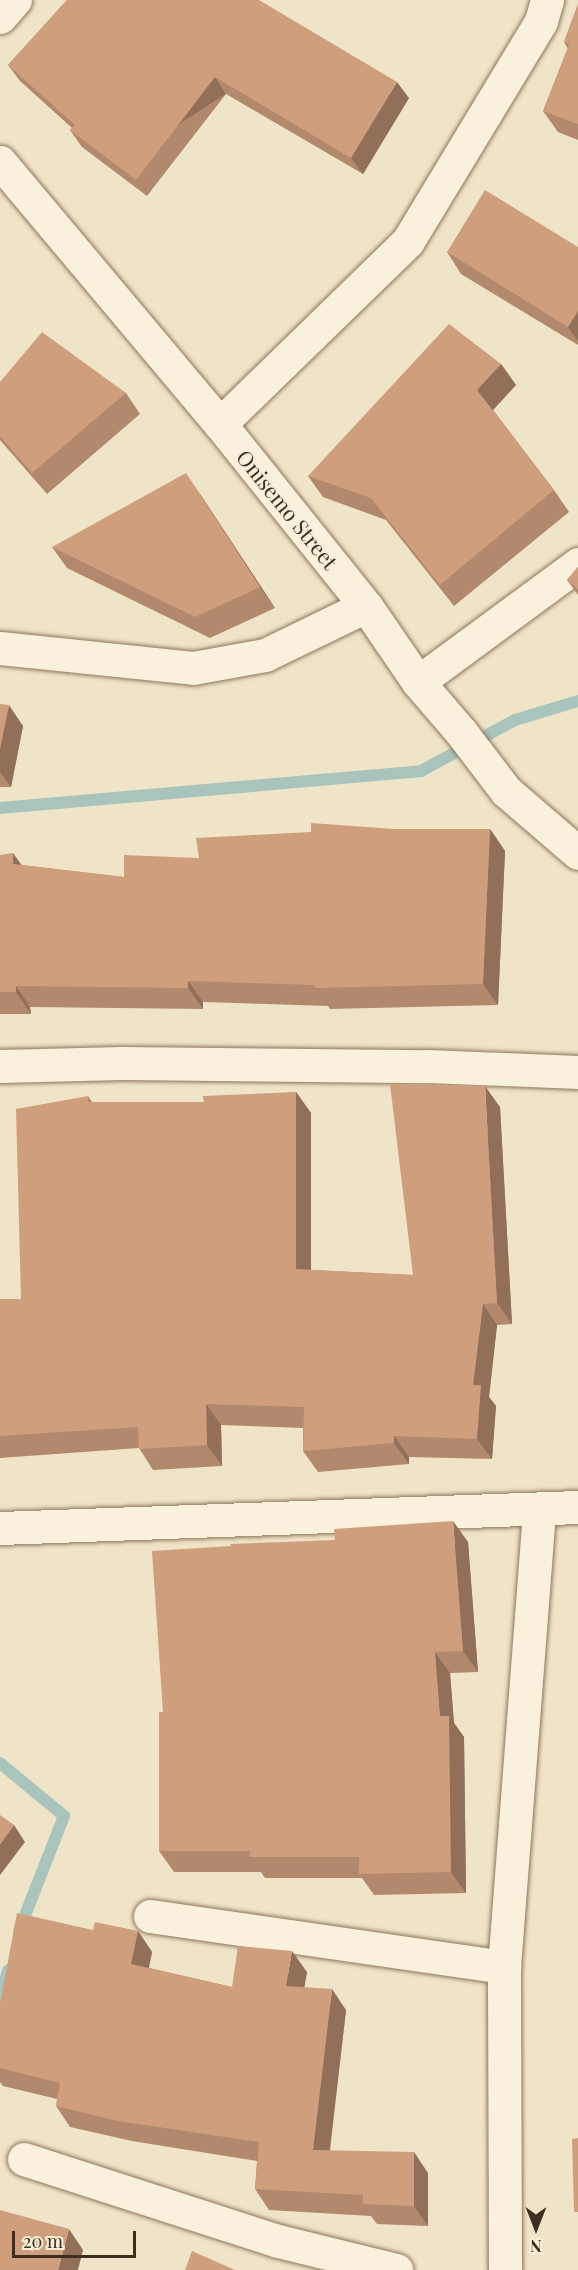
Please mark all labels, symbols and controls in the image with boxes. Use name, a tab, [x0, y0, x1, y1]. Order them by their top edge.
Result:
street label: Onisemo Street	[232, 444, 344, 574]
north arrow	[506, 2198, 566, 2258]
scale bar	[15, 2219, 140, 2257]
text: 20 m	[23, 2229, 63, 2253]
text: N	[530, 2236, 542, 2257]

